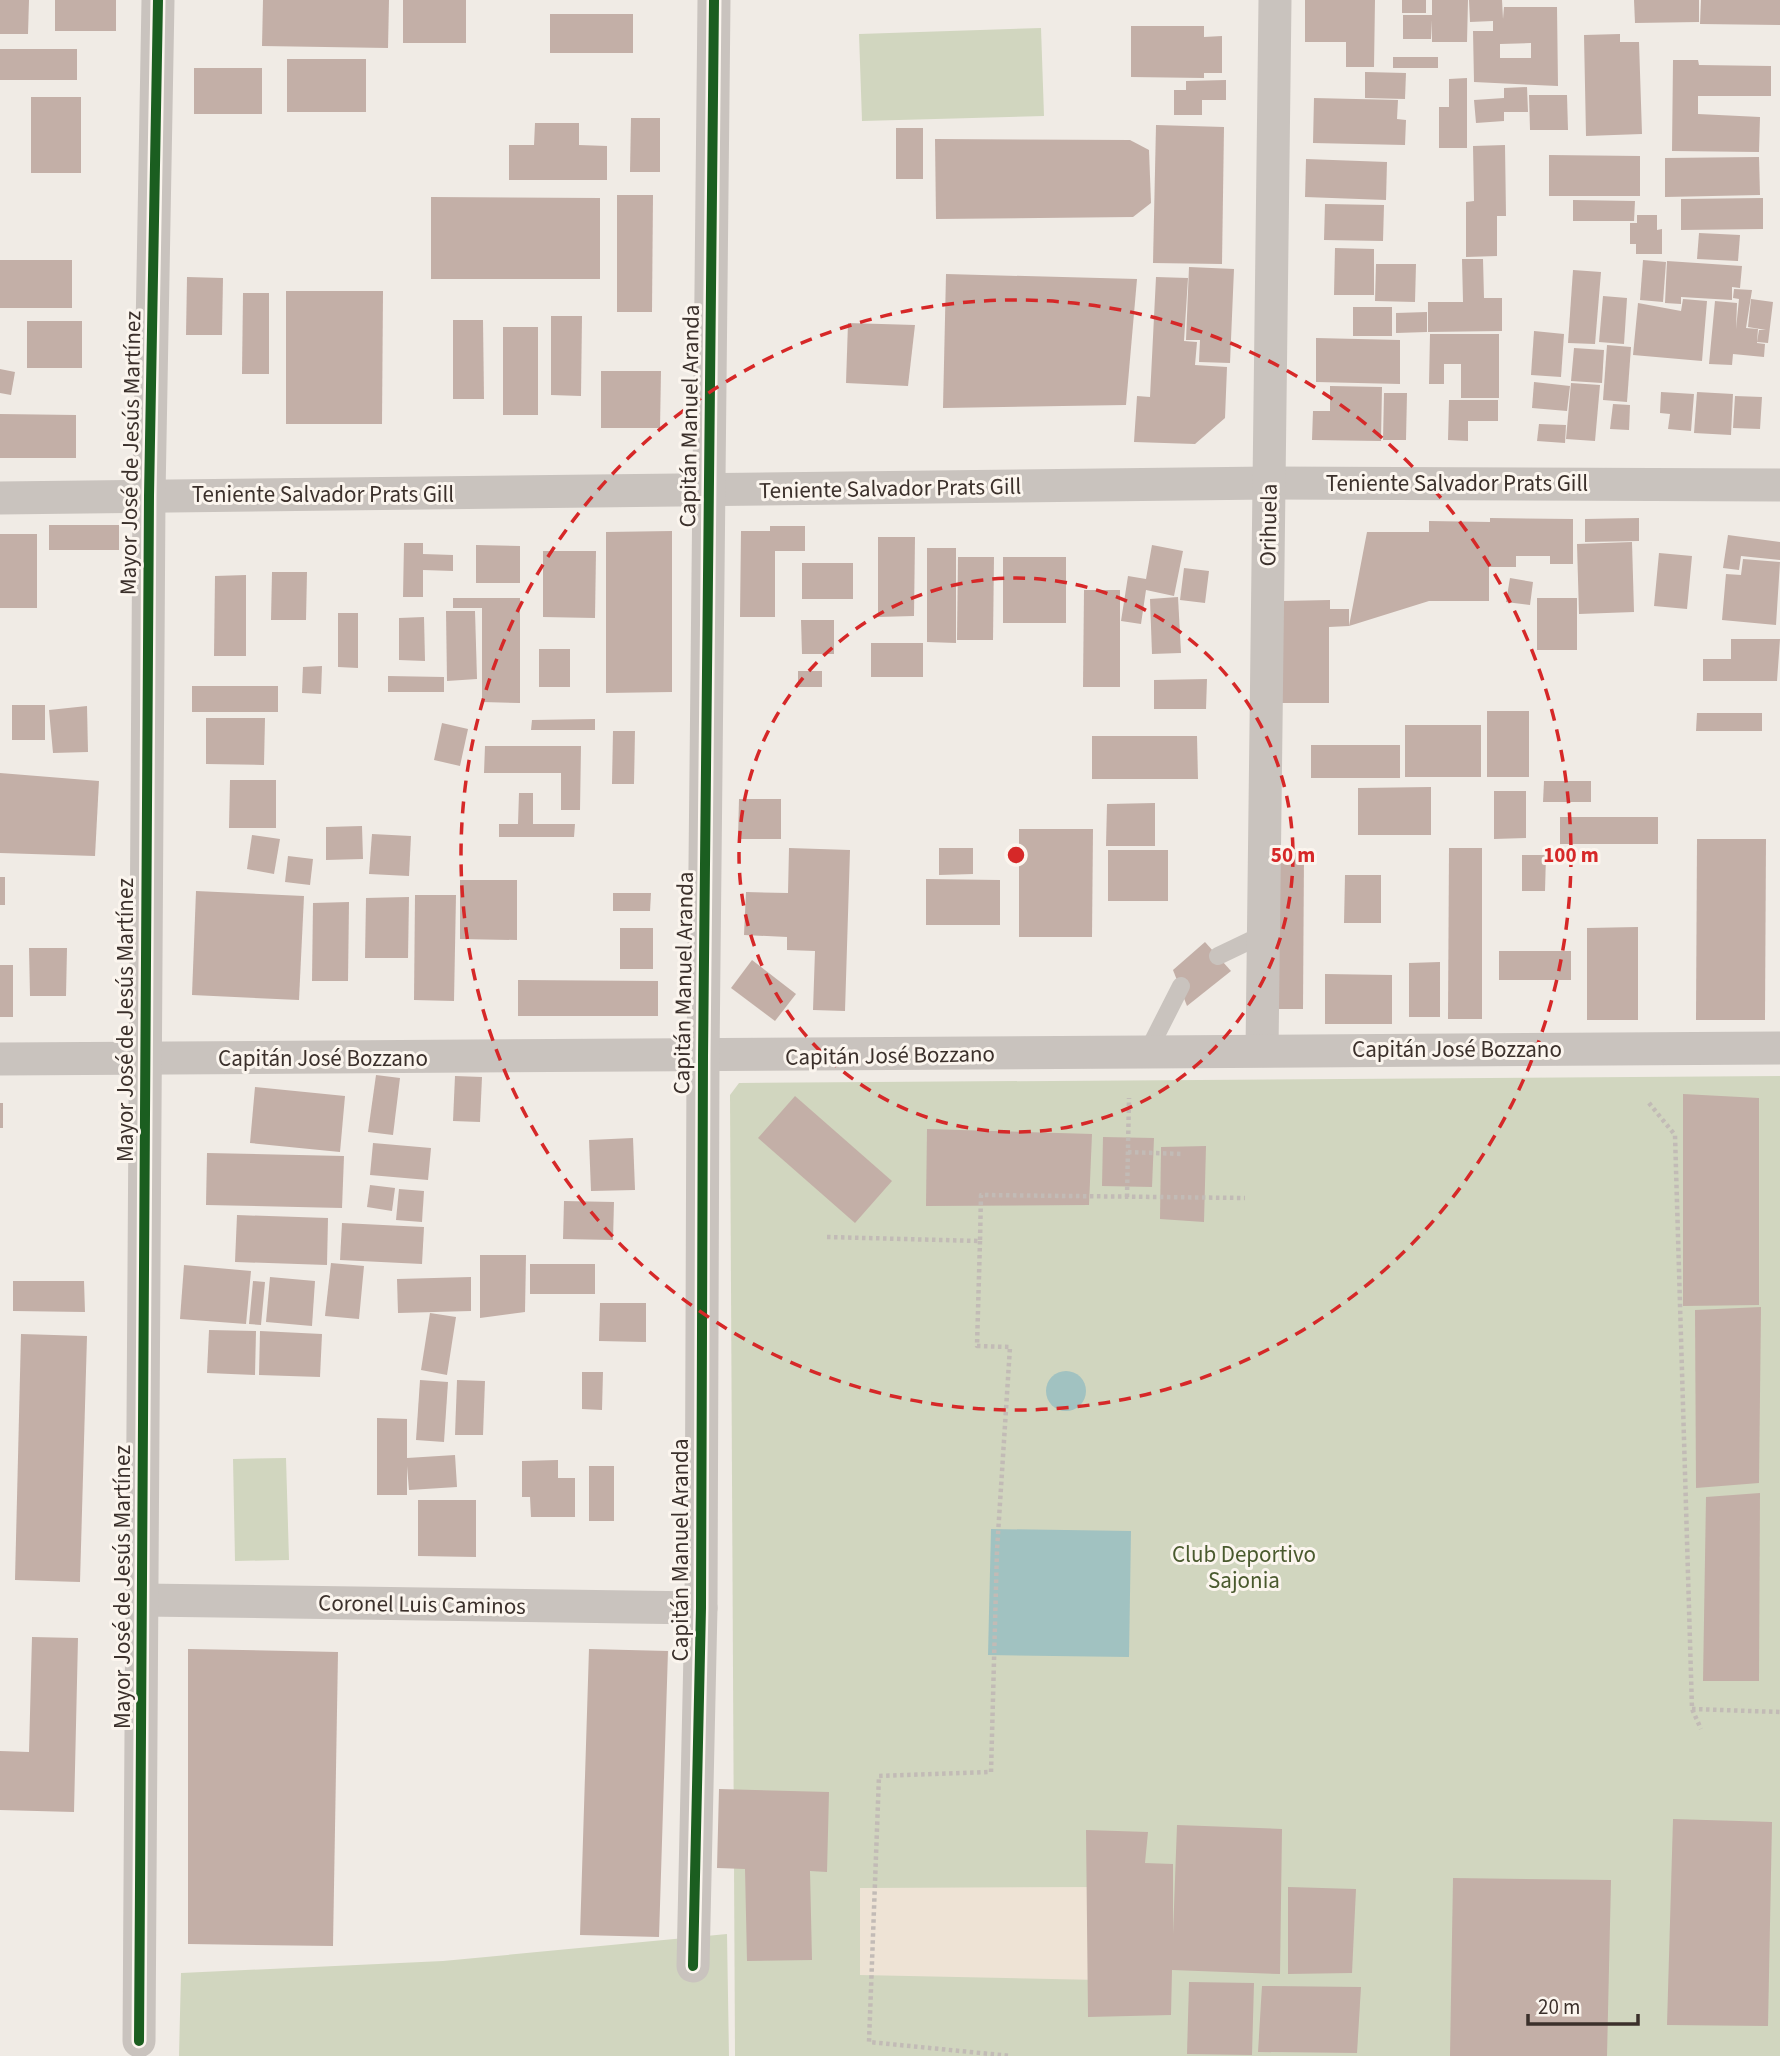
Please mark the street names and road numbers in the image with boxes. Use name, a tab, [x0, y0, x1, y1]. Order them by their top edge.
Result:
street label: Capitán Manuel Aranda	[671, 304, 708, 528]
street label: Mayor José de Jesús Martínez	[112, 310, 149, 595]
street label: Teniente Salvador Prats Gill	[1326, 467, 1588, 500]
street label: Teniente Salvador Prats Gill	[759, 470, 1021, 507]
street label: Teniente Salvador Prats Gill	[192, 478, 454, 511]
street label: Orihuela	[1251, 483, 1286, 567]
street label: Capitán Manuel Aranda	[665, 871, 702, 1095]
street label: Mayor José de Jesús Martínez	[109, 878, 142, 1162]
street label: Capitán José Bozzano	[1352, 1033, 1562, 1066]
street label: Capitán José Bozzano	[785, 1037, 995, 1074]
street label: Capitán José Bozzano	[218, 1042, 428, 1075]
street label: Capitán Manuel Aranda	[664, 1439, 697, 1661]
street label: Mayor José de Jesús Martínez	[106, 1445, 139, 1729]
street label: Coronel Luis Caminos	[318, 1586, 526, 1623]

